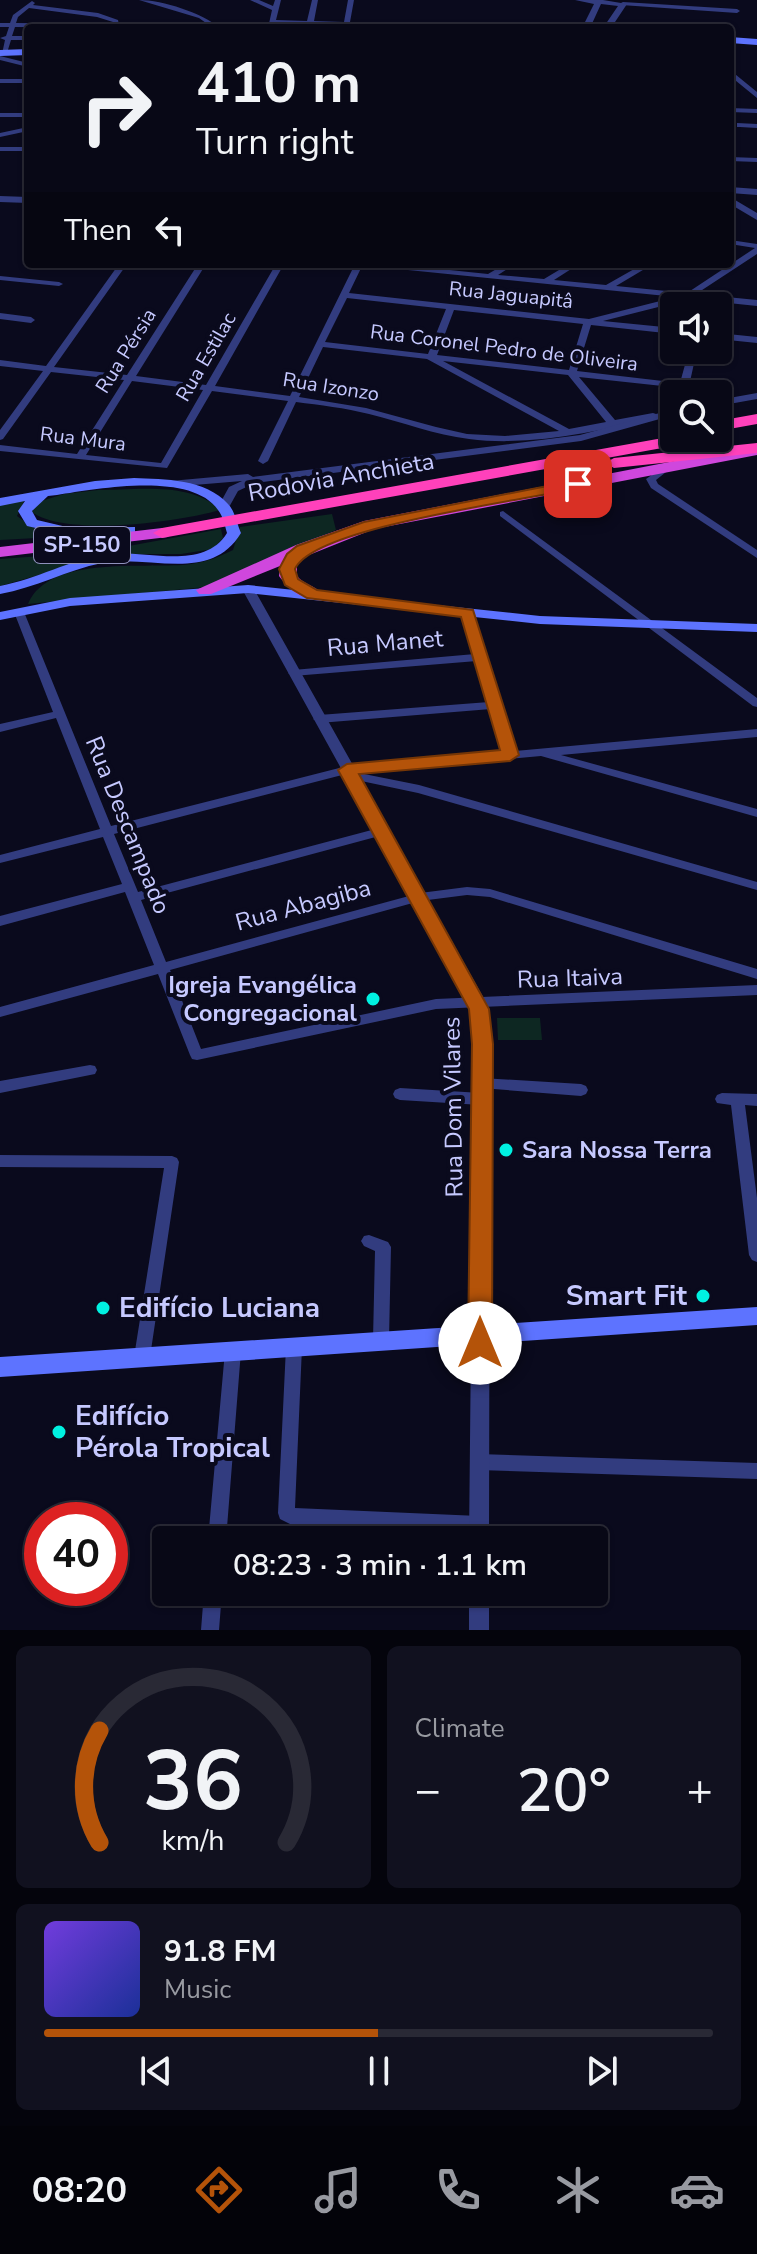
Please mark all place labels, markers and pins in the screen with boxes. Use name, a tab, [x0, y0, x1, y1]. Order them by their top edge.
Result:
pin	[544, 450, 612, 518]
place label: Igreja Evangélica Congregacional	[168, 969, 357, 1029]
marker: Igreja Evangélica Congregacional	[364, 990, 382, 1008]
place label: Sara Nossa Terra	[522, 1134, 712, 1166]
marker: Sara Nossa Terra	[497, 1141, 515, 1159]
place label: Smart Fit	[566, 1277, 687, 1315]
marker: Smart Fit	[694, 1287, 712, 1305]
place label: Edifício Luciana	[119, 1289, 320, 1327]
marker: Edifício Luciana	[94, 1299, 112, 1317]
place label: Edifício Pérola Tropical	[75, 1397, 270, 1467]
marker: Edifício Pérola Tropical	[50, 1423, 68, 1441]

